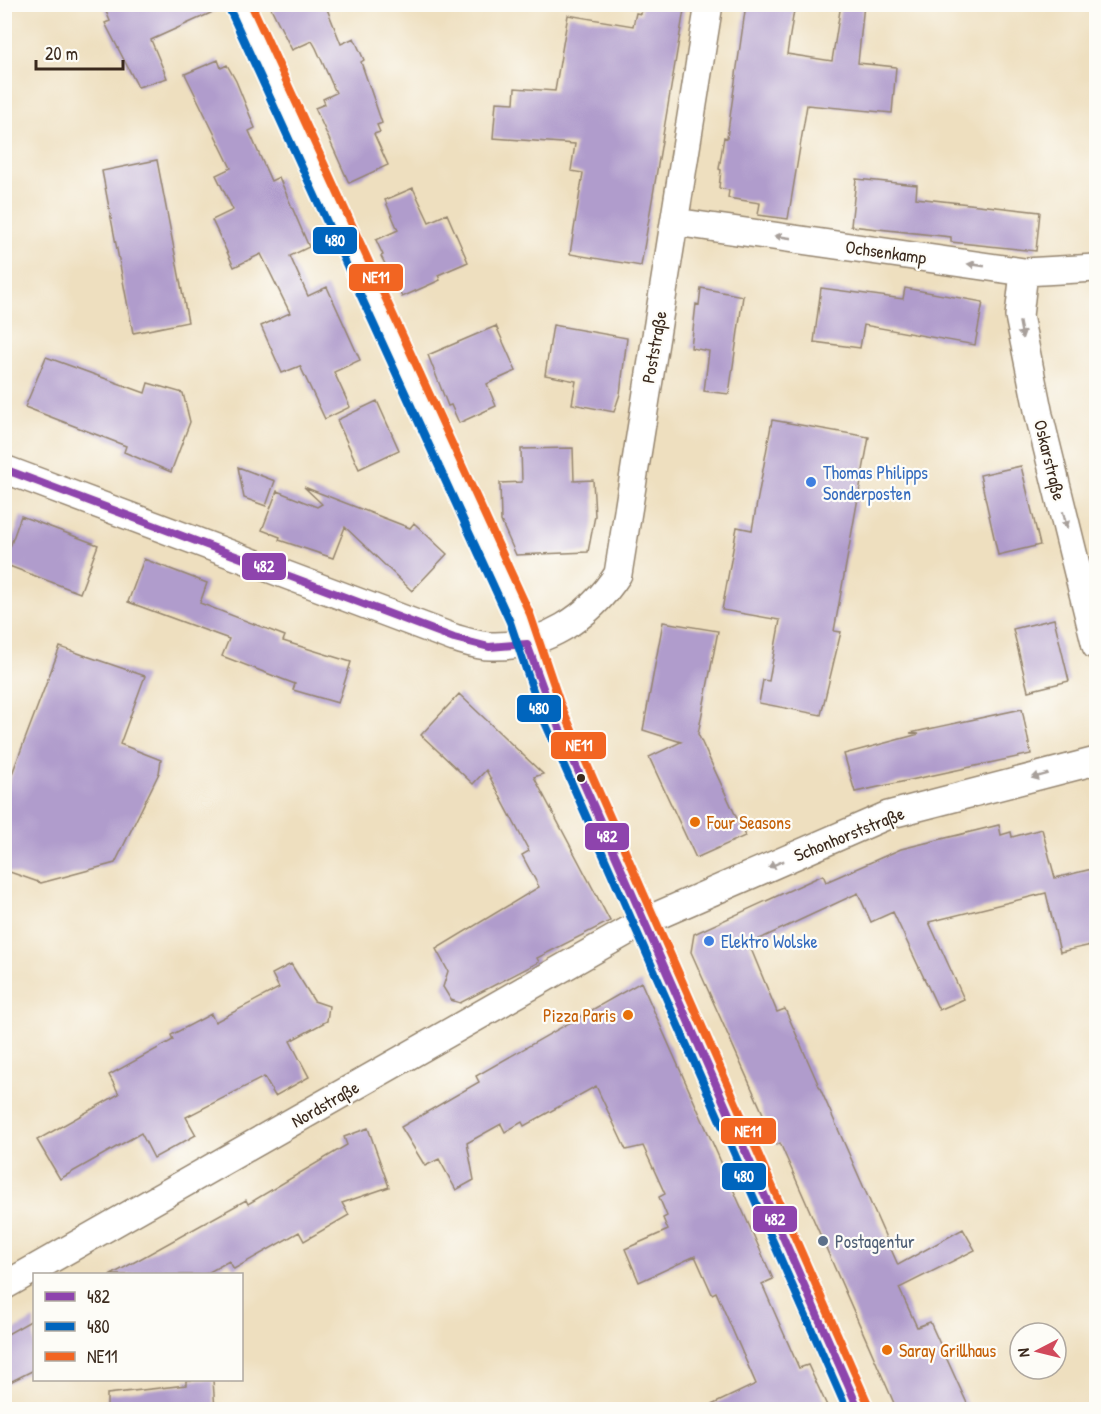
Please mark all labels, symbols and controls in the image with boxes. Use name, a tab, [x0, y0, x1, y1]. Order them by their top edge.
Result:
scale bar	[36, 33, 123, 71]
text: 20 m	[45, 41, 78, 66]
line badge: 480	[312, 226, 358, 255]
text: 480	[325, 229, 345, 251]
one-way arrow	[773, 233, 792, 242]
street label: Ochsenkamp	[844, 234, 928, 270]
one-way arrow	[966, 260, 985, 269]
line badge: NE11	[348, 263, 404, 292]
text: NE11	[362, 266, 390, 288]
street label: Poststraße	[635, 309, 673, 385]
one-way arrow	[1017, 320, 1027, 339]
street label: Oskarstraße	[1028, 417, 1072, 503]
place label: Thomas Philipps Sonderposten	[823, 460, 928, 506]
marker: Thomas Philipps Sonderposten	[804, 475, 818, 489]
one-way arrow	[1060, 511, 1070, 529]
line badge: 482	[241, 552, 287, 581]
text: 482	[254, 555, 275, 577]
line badge: 480	[516, 694, 562, 723]
text: 480	[529, 697, 549, 719]
line badge: NE11	[550, 731, 607, 760]
text: NE11	[565, 734, 593, 756]
unlabelled marker	[575, 772, 587, 784]
one-way arrow	[1031, 772, 1049, 781]
street label: Schonhorststraße	[790, 801, 908, 867]
place label: Four Seasons	[706, 810, 791, 835]
marker: Four Seasons	[688, 815, 702, 829]
line badge: 482	[584, 822, 630, 851]
text: 482	[597, 825, 618, 847]
one-way arrow	[767, 860, 785, 869]
place label: Elektro Wolske	[721, 929, 818, 954]
marker: Elektro Wolske	[702, 934, 716, 948]
place label: Pizza Paris	[543, 1003, 616, 1028]
marker: Pizza Paris	[621, 1008, 635, 1022]
street label: Nordstraße	[286, 1075, 364, 1133]
line badge: NE11	[720, 1117, 777, 1145]
text: NE11	[734, 1120, 762, 1142]
line badge: 480	[721, 1162, 767, 1191]
text: 480	[734, 1165, 754, 1187]
line badge: 482	[752, 1205, 798, 1233]
text: 482	[765, 1208, 786, 1230]
place label: Postagentur	[835, 1229, 915, 1254]
marker: Postagentur	[816, 1234, 830, 1248]
legend	[33, 1273, 243, 1381]
text: 482	[87, 1284, 111, 1309]
text: 480	[87, 1314, 110, 1339]
north arrow	[1008, 1321, 1068, 1381]
place label: Saray Grillhaus	[899, 1338, 996, 1363]
marker: Saray Grillhaus	[880, 1343, 894, 1357]
text: NE11	[87, 1344, 118, 1369]
text: N	[1012, 1347, 1035, 1358]

